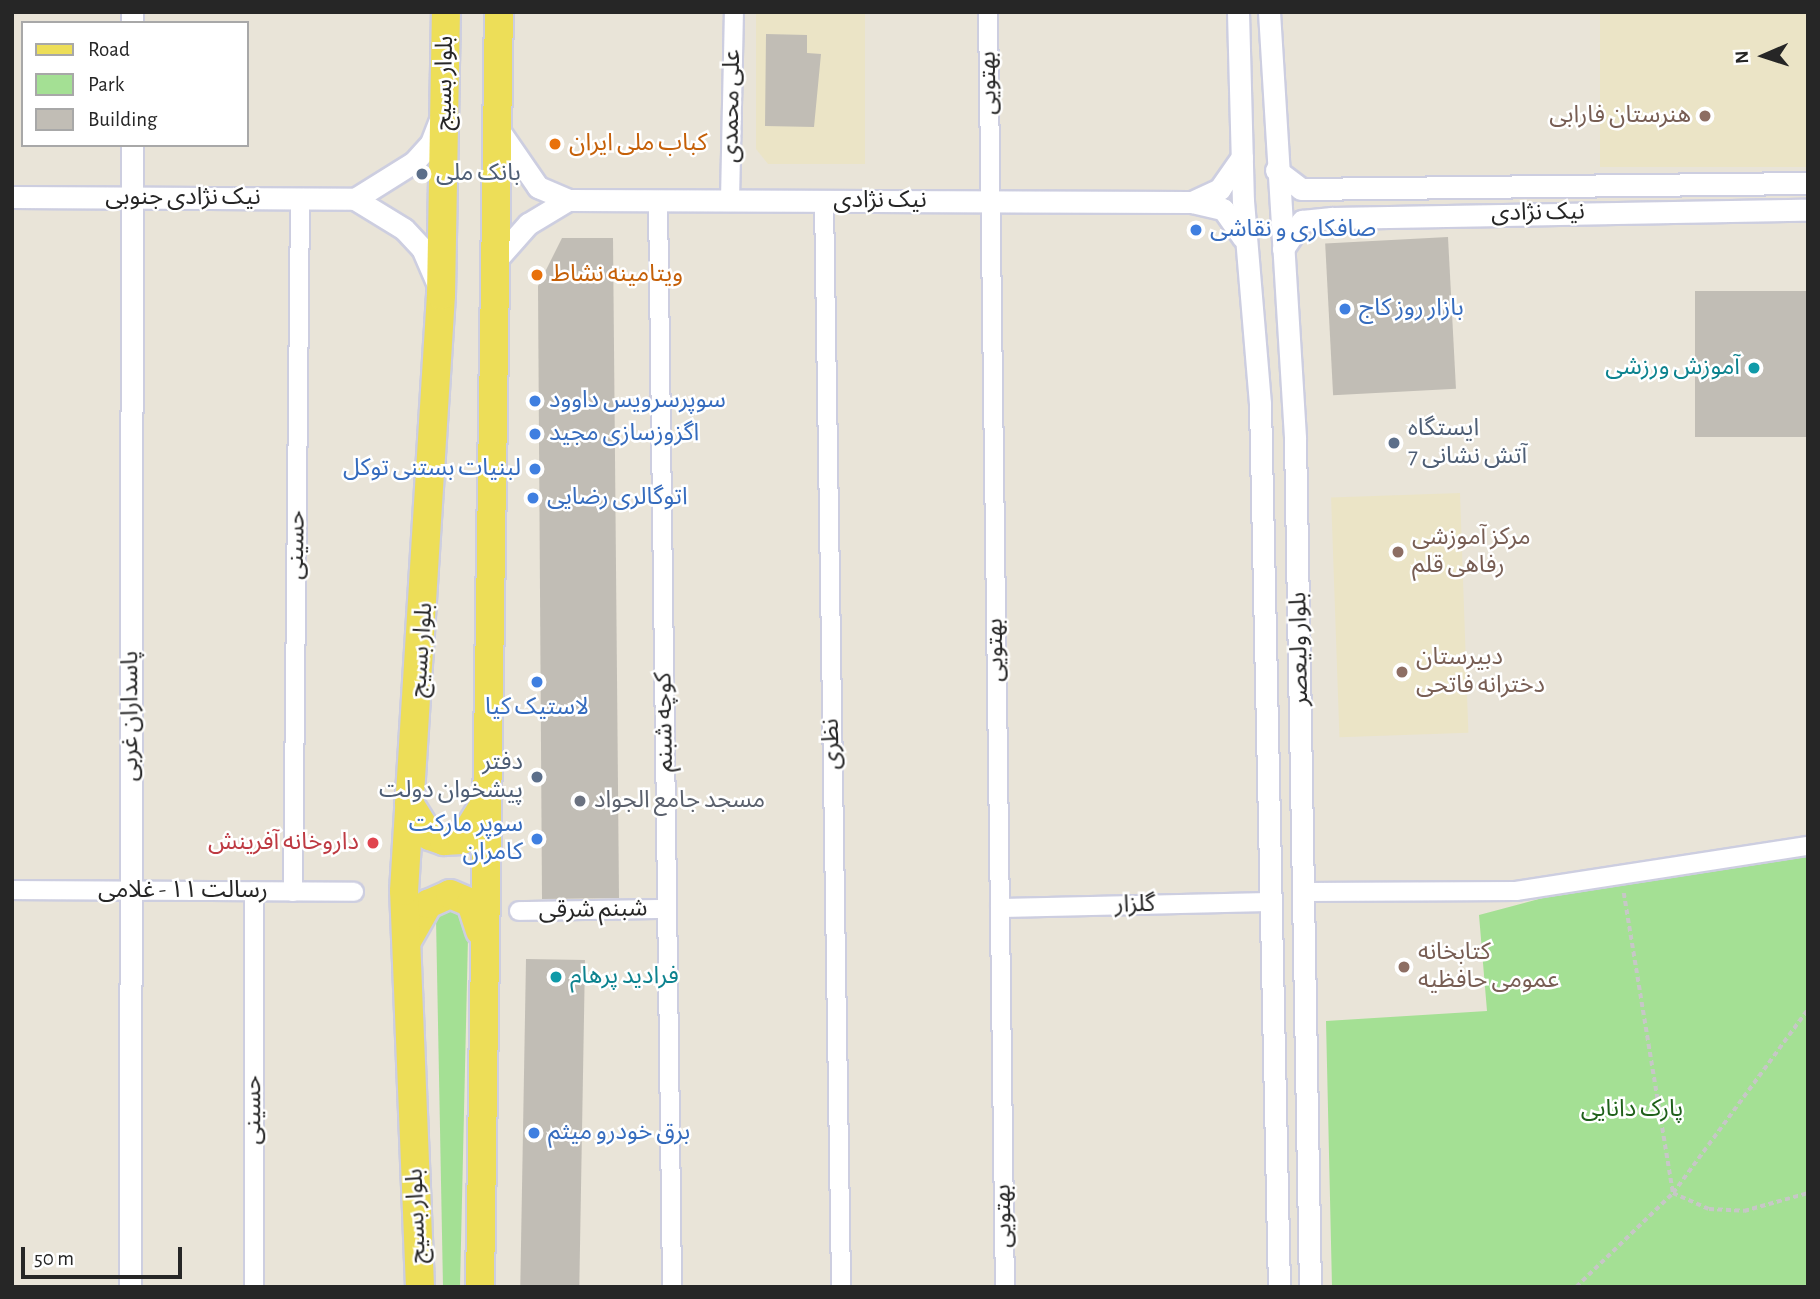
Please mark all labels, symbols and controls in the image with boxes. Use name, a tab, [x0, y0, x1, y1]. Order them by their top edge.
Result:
legend	[21, 21, 248, 147]
north arrow	[1729, 21, 1799, 91]
street label: بلوار بسیج	[430, 35, 460, 131]
text: Road	[88, 39, 130, 60]
street label: علی محمدی	[717, 49, 747, 163]
text: N	[1733, 50, 1752, 64]
street label: بهتویی	[974, 51, 1004, 115]
text: Park	[88, 74, 124, 95]
place label: هنرستان فارابی	[1549, 102, 1691, 130]
marker: هنرستان فارابی	[1697, 108, 1713, 124]
text: Building	[88, 109, 157, 130]
place label: کباب ملی ایران	[569, 130, 707, 158]
marker: کباب ملی ایران	[547, 136, 563, 152]
place label: بانک ملی	[436, 160, 521, 188]
marker: بانک ملی	[414, 166, 430, 182]
street label: نیک نژادی جنوبی	[105, 184, 261, 212]
street label: نیک نژادی	[833, 187, 927, 215]
street label: نیک نژادی	[1491, 198, 1585, 228]
place label: صافکاری و نقاشی	[1210, 216, 1376, 244]
marker: صافکاری و نقاشی	[1188, 222, 1204, 238]
place label: ویتامینه نشاط	[551, 261, 683, 289]
marker: ویتامینه نشاط	[529, 267, 545, 283]
place label: بازار روز کاج	[1359, 295, 1464, 323]
marker: بازار روز کاج	[1337, 301, 1353, 317]
place label: آموزش ورزشی	[1605, 354, 1740, 382]
marker: آموزش ورزشی	[1746, 360, 1762, 376]
place label: سوپرسرویس داوود	[549, 387, 726, 415]
marker: سوپرسرویس داوود	[527, 393, 543, 409]
place label: ایستگاه آتش نشانی 7	[1408, 415, 1527, 471]
place label: اگزوزسازی مجید	[549, 420, 699, 448]
marker: اگزوزسازی مجید	[527, 426, 543, 442]
marker: ایستگاه آتش نشانی 7	[1386, 435, 1402, 451]
place label: لبنیات بستنی توکل	[343, 455, 521, 483]
marker: لبنیات بستنی توکل	[527, 461, 543, 477]
place label: اتوگالری رضایی	[547, 484, 688, 512]
marker: اتوگالری رضایی	[525, 490, 541, 506]
street label: حسینی	[282, 510, 312, 580]
place label: مرکز آموزشی رفاهی قلم	[1412, 524, 1531, 580]
marker: مرکز آموزشی رفاهی قلم	[1390, 544, 1406, 560]
street label: بلوار ولیعصر	[1285, 592, 1315, 706]
street label: بلوار بسیج	[404, 602, 440, 698]
street label: بهتویی	[981, 618, 1011, 682]
place label: دبیرستان دخترانه فاتحی	[1416, 644, 1545, 700]
street label: پاسداران غربی	[117, 651, 145, 781]
marker: دبیرستان دخترانه فاتحی	[1394, 664, 1410, 680]
street label: کوچه شبنم	[650, 672, 680, 772]
marker: لاستیک کیا	[529, 674, 545, 690]
place label: لاستیک کیا	[485, 694, 589, 722]
street label: نظری	[817, 718, 847, 770]
place label: دفتر پیشخوان دولت	[379, 749, 523, 805]
marker: دفتر پیشخوان دولت	[529, 769, 545, 785]
place label: مسجد جامع الجواد	[594, 787, 765, 815]
marker: مسجد جامع الجواد	[572, 793, 588, 809]
place label: سوپر مارکت کامران	[409, 811, 523, 867]
place label: داروخانه آفرینش	[208, 829, 359, 857]
marker: سوپر مارکت کامران	[529, 831, 545, 847]
marker: داروخانه آفرینش	[365, 835, 381, 851]
street label: رسالت ۱۱ - غلامی	[98, 877, 268, 905]
street label: گلزار	[1114, 890, 1156, 920]
street label: شبنم شرقی	[538, 895, 648, 925]
place label: کتابخانه عمومی حافظیه	[1418, 939, 1559, 995]
marker: کتابخانه عمومی حافظیه	[1396, 959, 1412, 975]
place label: فرادید پرهام	[570, 963, 679, 991]
marker: فرادید پرهام	[548, 969, 564, 985]
street label: حسینی	[240, 1075, 268, 1145]
park label: پارک دانایی	[1581, 1096, 1683, 1124]
place label: برق خودرو میثم	[548, 1119, 690, 1147]
marker: برق خودرو میثم	[526, 1125, 542, 1141]
street label: بلوار بسیج	[401, 1168, 433, 1264]
street label: بهتویی	[989, 1184, 1019, 1248]
scale bar	[24, 1232, 186, 1276]
text: 50 m	[34, 1248, 74, 1269]

